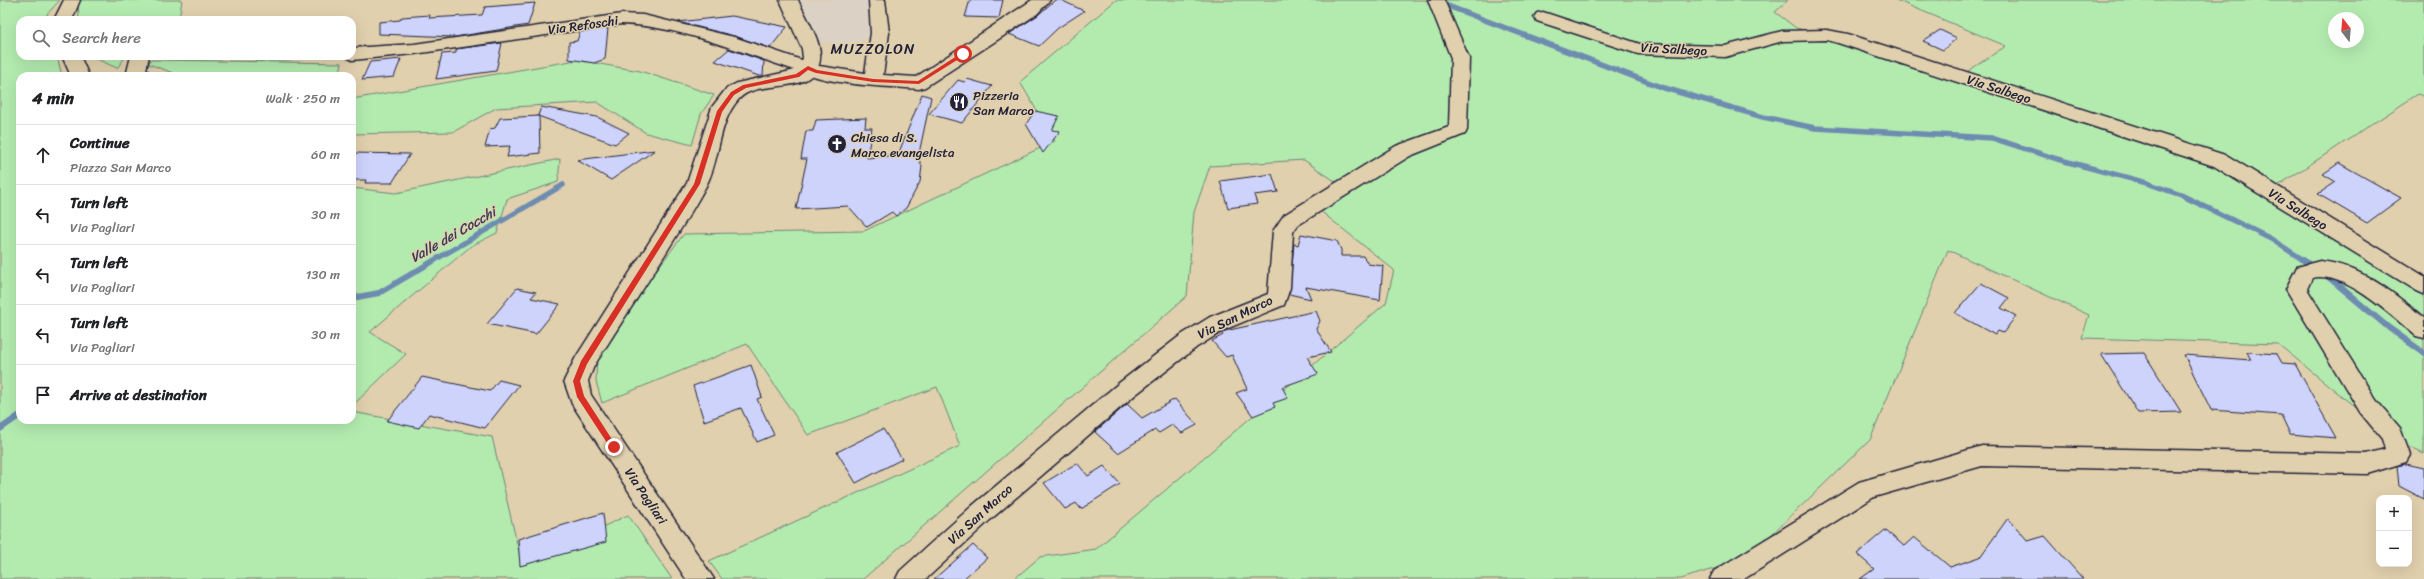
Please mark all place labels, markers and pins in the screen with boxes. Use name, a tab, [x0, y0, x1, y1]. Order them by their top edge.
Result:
place label: Pizzeria San Marco	[973, 84, 1035, 122]
restaurant icon: Pizzeria San Marco	[948, 91, 970, 113]
place label: Chiesa di S. Marco evangelista	[851, 126, 955, 164]
church icon: Chiesa di S. Marco evangelista	[826, 133, 848, 155]

